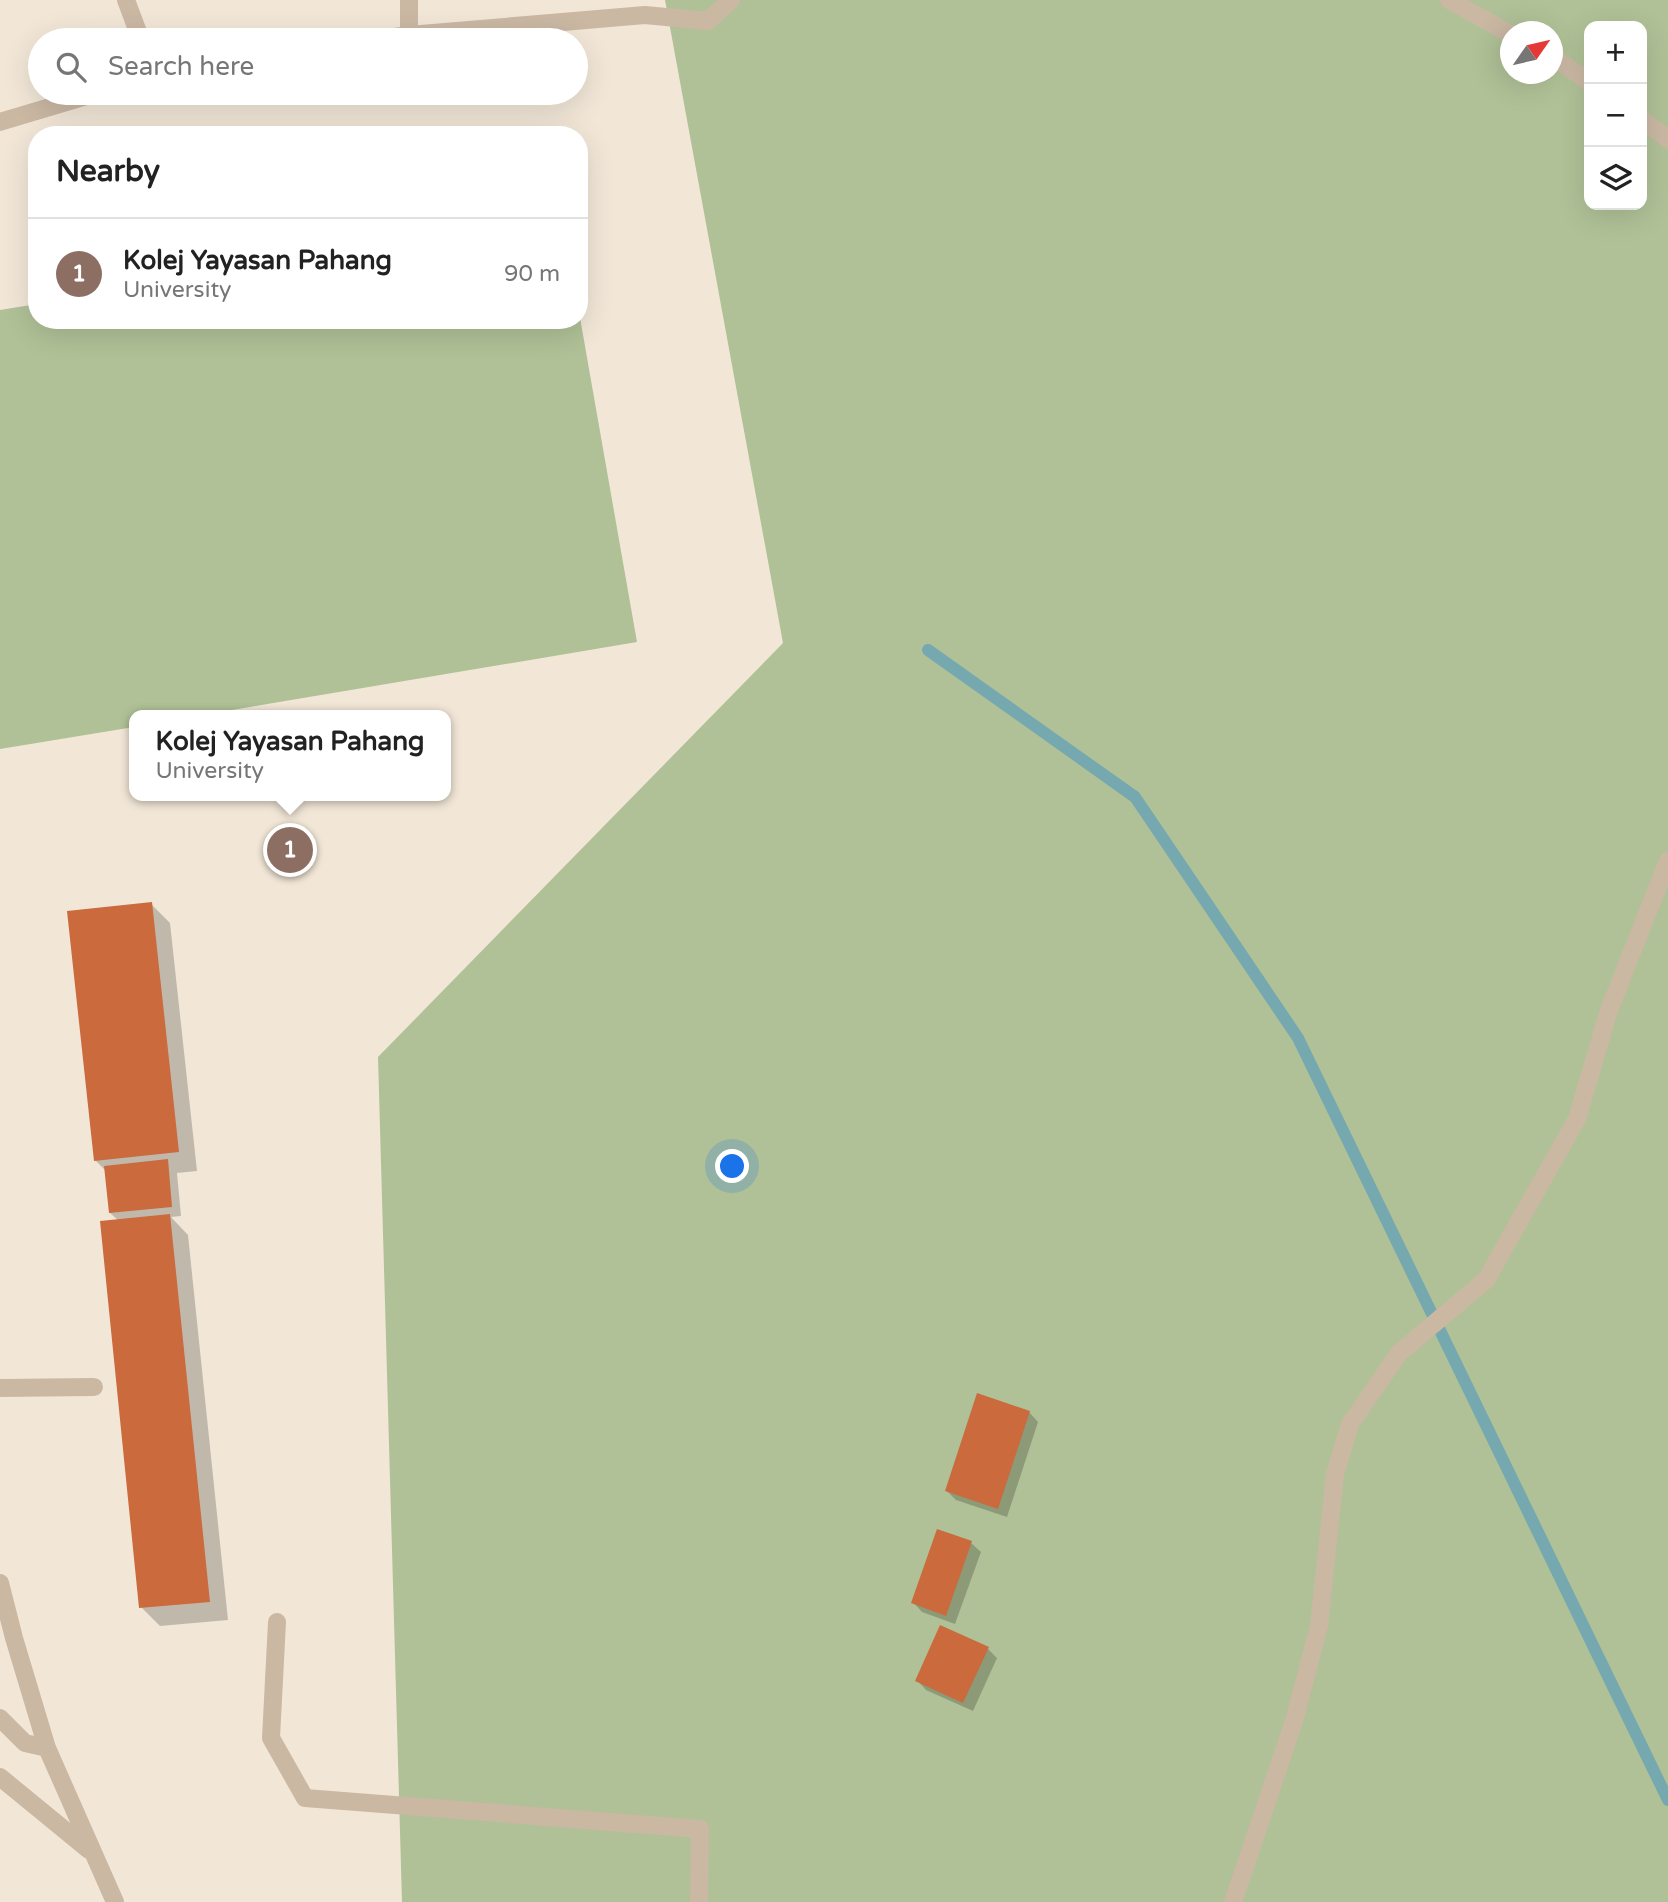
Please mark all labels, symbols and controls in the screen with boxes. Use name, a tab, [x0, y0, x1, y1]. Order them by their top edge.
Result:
north arrow	[1500, 21, 1563, 84]
map controls	[1584, 21, 1647, 210]
button: +	[1584, 21, 1647, 84]
search box	[28, 28, 588, 105]
icon: search	[52, 48, 90, 86]
text: Search here	[108, 51, 254, 82]
button: −	[1584, 84, 1647, 147]
button: layers	[1584, 147, 1647, 210]
text: Nearby	[56, 153, 160, 190]
text: Kolej Yayasan Pahang	[123, 245, 392, 276]
text: 1	[72, 260, 86, 288]
text: 90 m	[504, 260, 560, 288]
text: University	[123, 276, 231, 304]
popup	[129, 710, 451, 801]
text: Kolej Yayasan Pahang	[156, 726, 424, 757]
text: University	[156, 757, 264, 785]
pin: 1	[267, 824, 313, 876]
your location	[715, 1149, 749, 1183]

